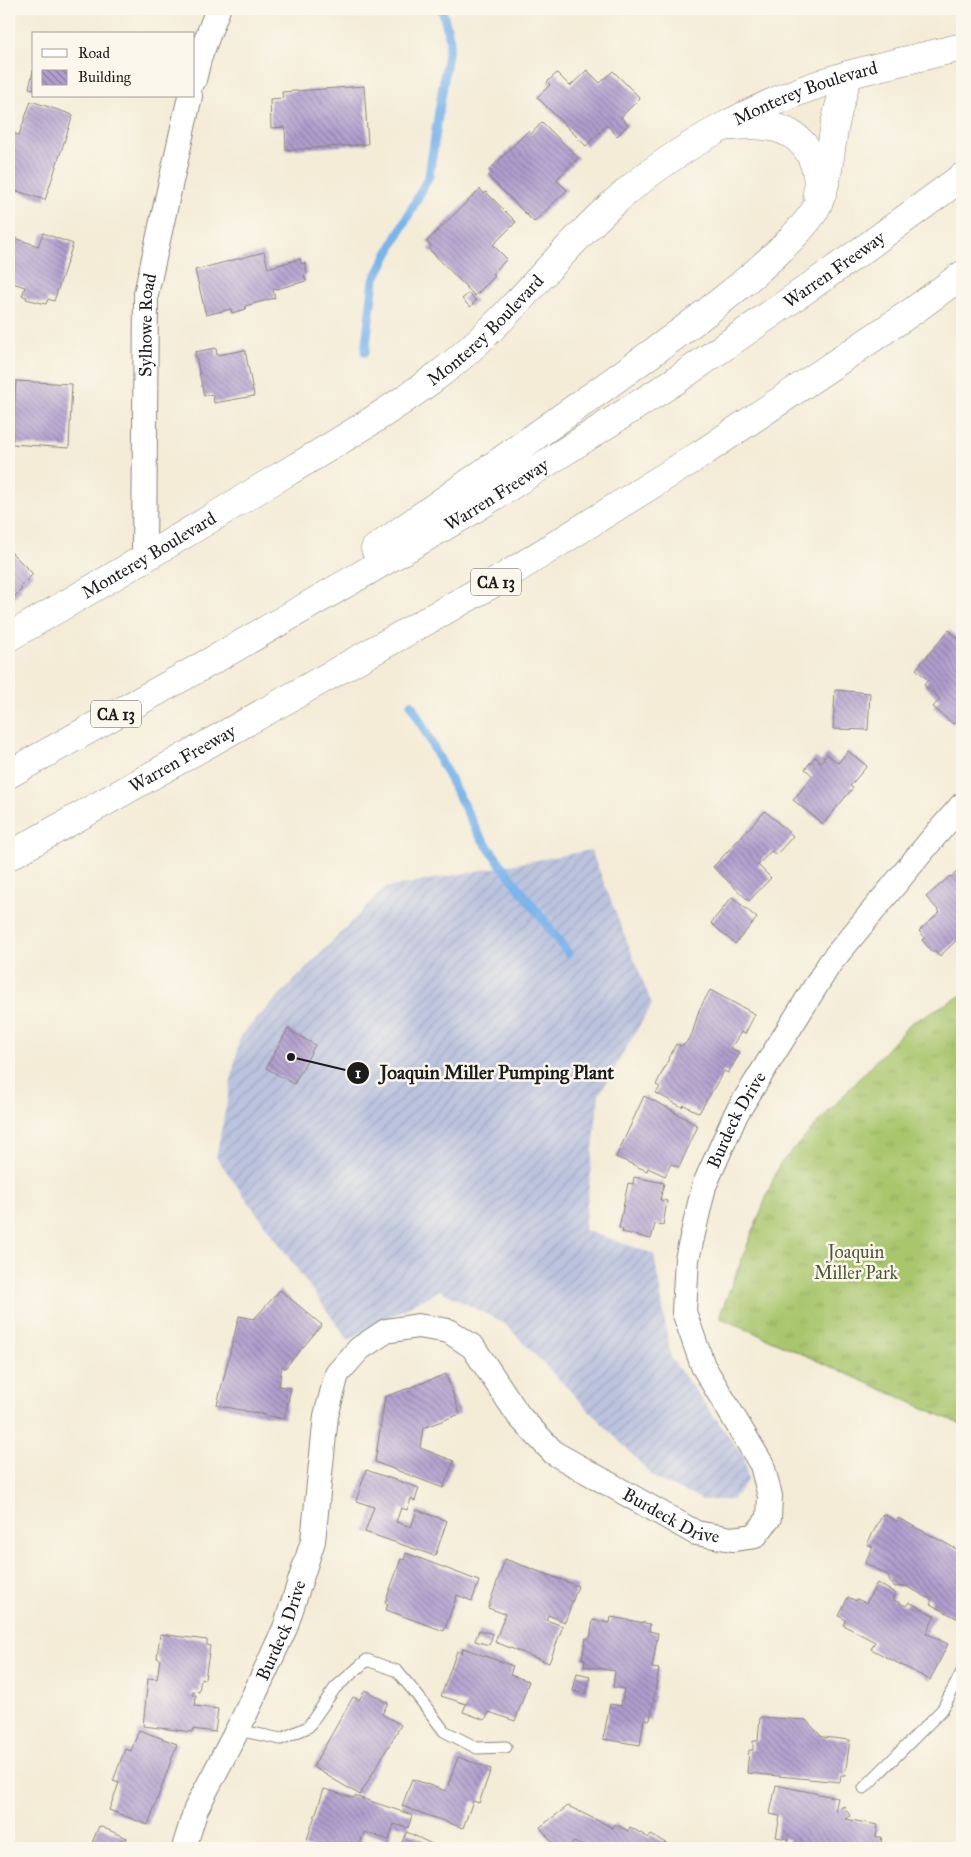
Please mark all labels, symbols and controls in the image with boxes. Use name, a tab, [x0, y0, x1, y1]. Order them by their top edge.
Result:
legend	[32, 32, 195, 98]
text: Road	[78, 44, 110, 62]
street label: Monterey Boulevard	[730, 57, 880, 130]
text: Building	[78, 68, 132, 86]
street label: Warren Freeway	[779, 226, 890, 313]
street label: Monterey Boulevard	[423, 270, 548, 391]
street label: Sylhowe Road	[134, 271, 161, 377]
street label: Warren Freeway	[440, 453, 553, 535]
street label: Monterey Boulevard	[78, 507, 220, 604]
road number: CA 13	[471, 568, 521, 596]
road number: CA 13	[91, 701, 141, 728]
street label: Warren Freeway	[125, 719, 240, 797]
callout: Joaquin Miller Pumping Plant	[346, 1056, 624, 1090]
text: Joaquin Miller Pumping Plant	[377, 1061, 614, 1085]
text: 1	[355, 1064, 361, 1082]
street label: Burdeck Drive	[702, 1067, 771, 1172]
park label: Joaquin Miller Park	[814, 1241, 899, 1284]
street label: Burdeck Drive	[619, 1483, 721, 1548]
street label: Burdeck Drive	[251, 1577, 311, 1684]

